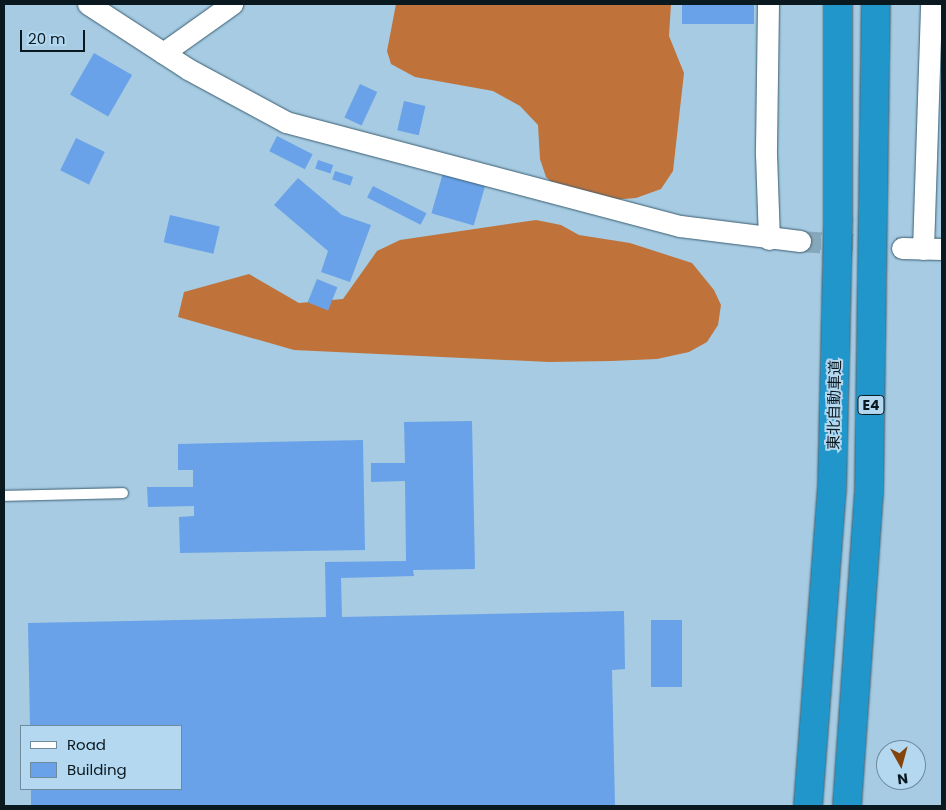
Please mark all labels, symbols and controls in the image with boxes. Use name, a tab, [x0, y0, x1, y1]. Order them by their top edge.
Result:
scale bar	[22, 20, 88, 52]
text: 20 m	[28, 28, 66, 49]
street label: 東北自動車道	[824, 360, 844, 450]
road number: E4	[857, 394, 885, 416]
legend	[20, 725, 182, 790]
text: Road	[67, 734, 106, 755]
north arrow	[876, 740, 926, 790]
text: Building	[67, 759, 127, 780]
text: N	[896, 768, 909, 789]

